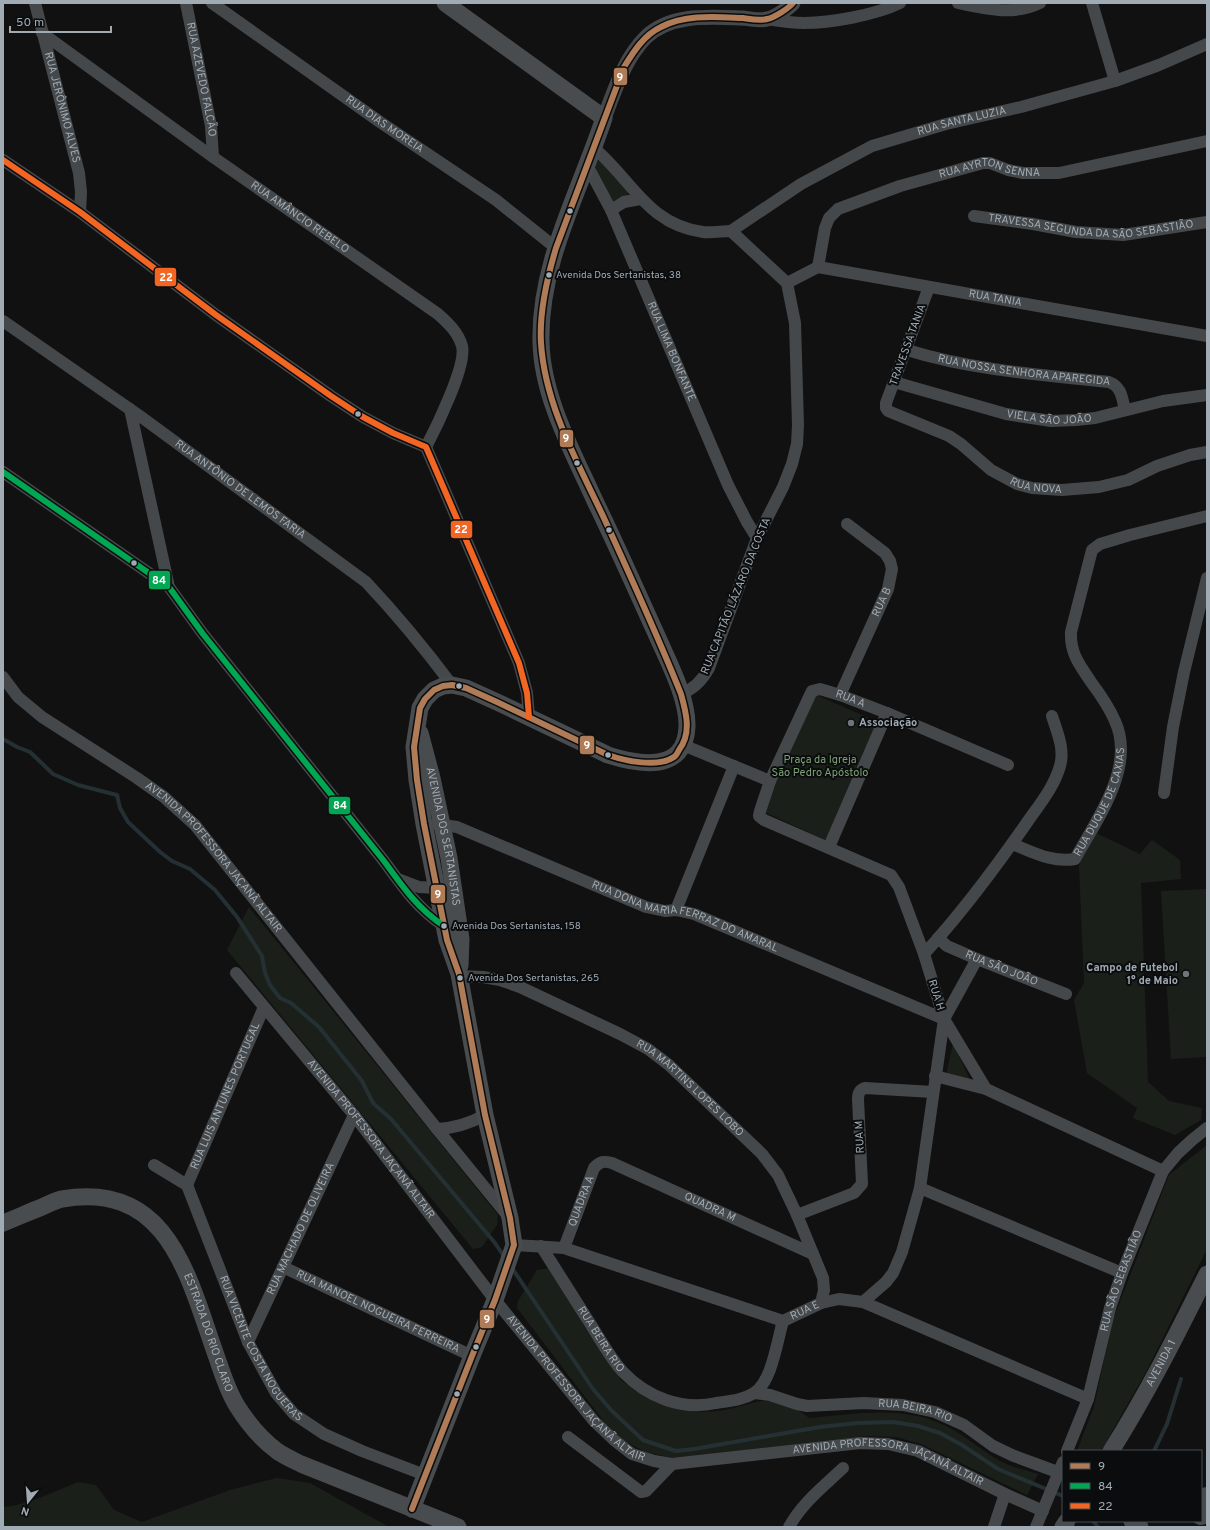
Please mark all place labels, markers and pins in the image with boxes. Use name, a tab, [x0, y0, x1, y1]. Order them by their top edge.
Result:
unlabelled marker	[565, 206, 575, 216]
place label: Avenida Dos Sertanistas, 38	[556, 269, 681, 282]
marker: Avenida Dos Sertanistas, 38	[544, 270, 554, 280]
unlabelled marker	[353, 409, 363, 419]
unlabelled marker	[572, 458, 582, 468]
unlabelled marker	[604, 525, 614, 535]
unlabelled marker	[129, 558, 139, 568]
unlabelled marker	[454, 681, 464, 691]
place label: Associação	[859, 716, 917, 730]
marker: Associação	[846, 718, 856, 728]
unlabelled marker	[603, 750, 613, 760]
place label: Avenida Dos Sertanistas, 158	[452, 920, 581, 933]
marker: Avenida Dos Sertanistas, 158	[439, 921, 449, 931]
place label: Campo de Futebol 1° de Maio	[1086, 961, 1178, 988]
marker: Campo de Futebol 1° de Maio	[1181, 969, 1191, 979]
place label: Avenida Dos Sertanistas, 265	[468, 972, 599, 985]
marker: Avenida Dos Sertanistas, 265	[455, 973, 465, 983]
unlabelled marker	[471, 1342, 481, 1352]
unlabelled marker	[452, 1389, 462, 1399]

